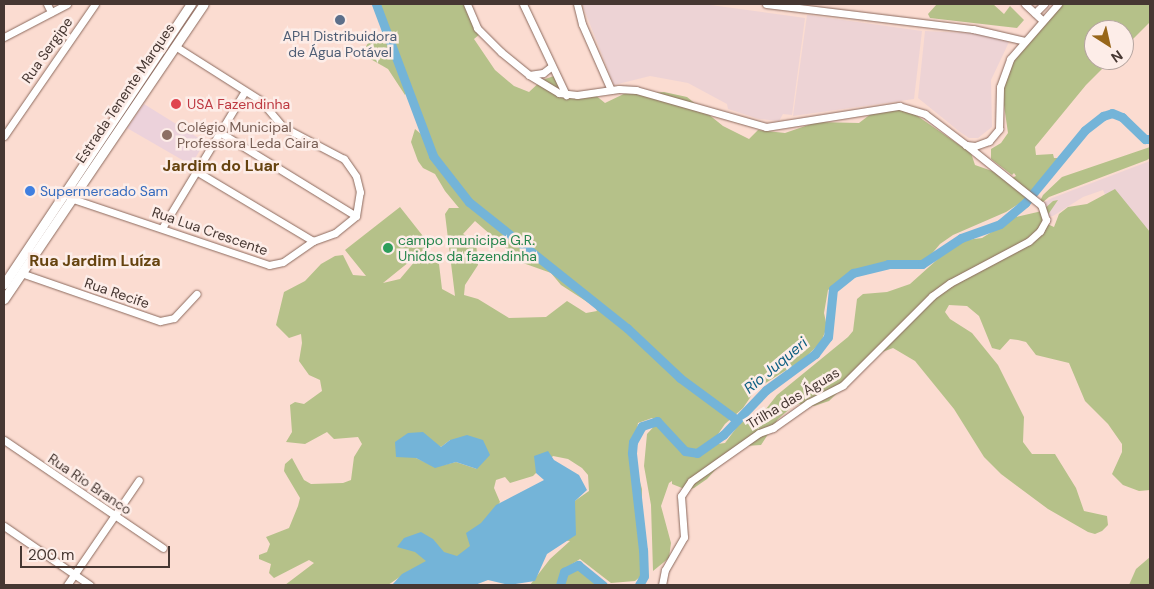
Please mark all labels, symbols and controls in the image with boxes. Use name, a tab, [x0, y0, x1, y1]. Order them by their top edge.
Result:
street label: Rua Sergipe	[18, 14, 76, 86]
marker: APH Distribuidora de Água Potável	[334, 14, 346, 26]
street label: Estrada Tenente Marques	[72, 20, 178, 166]
north arrow	[1084, 20, 1134, 70]
place label: APH Distribuidora de Água Potável	[283, 28, 397, 60]
text: N	[1108, 46, 1126, 67]
place label: USA Fazendinha	[187, 96, 290, 112]
marker: USA Fazendinha	[169, 97, 183, 111]
place label: Colégio Municipal Professora Leda Caira	[177, 119, 319, 152]
marker: Colégio Municipal Professora Leda Caira	[161, 129, 173, 141]
district label: Jardim do Luar	[163, 156, 279, 176]
place label: Supermercado Sam	[40, 183, 168, 199]
marker: Supermercado Sam	[24, 185, 36, 197]
street label: Rua Lua Crescente	[150, 203, 270, 259]
place label: campo municipa G.R. Unidos da fazendinha	[398, 232, 537, 264]
marker: campo municipa G.R. Unidos da fazendinha	[382, 242, 394, 254]
district label: Rua Jardim Luíza	[29, 251, 161, 271]
street label: Rua Recife	[82, 274, 152, 312]
water label: Rio Juqueri	[741, 334, 811, 398]
street label: Trilha das Águas	[744, 364, 842, 432]
street label: Rua Rio Branco	[45, 450, 135, 518]
scale bar	[22, 536, 172, 568]
text: 200 m	[28, 545, 74, 565]

